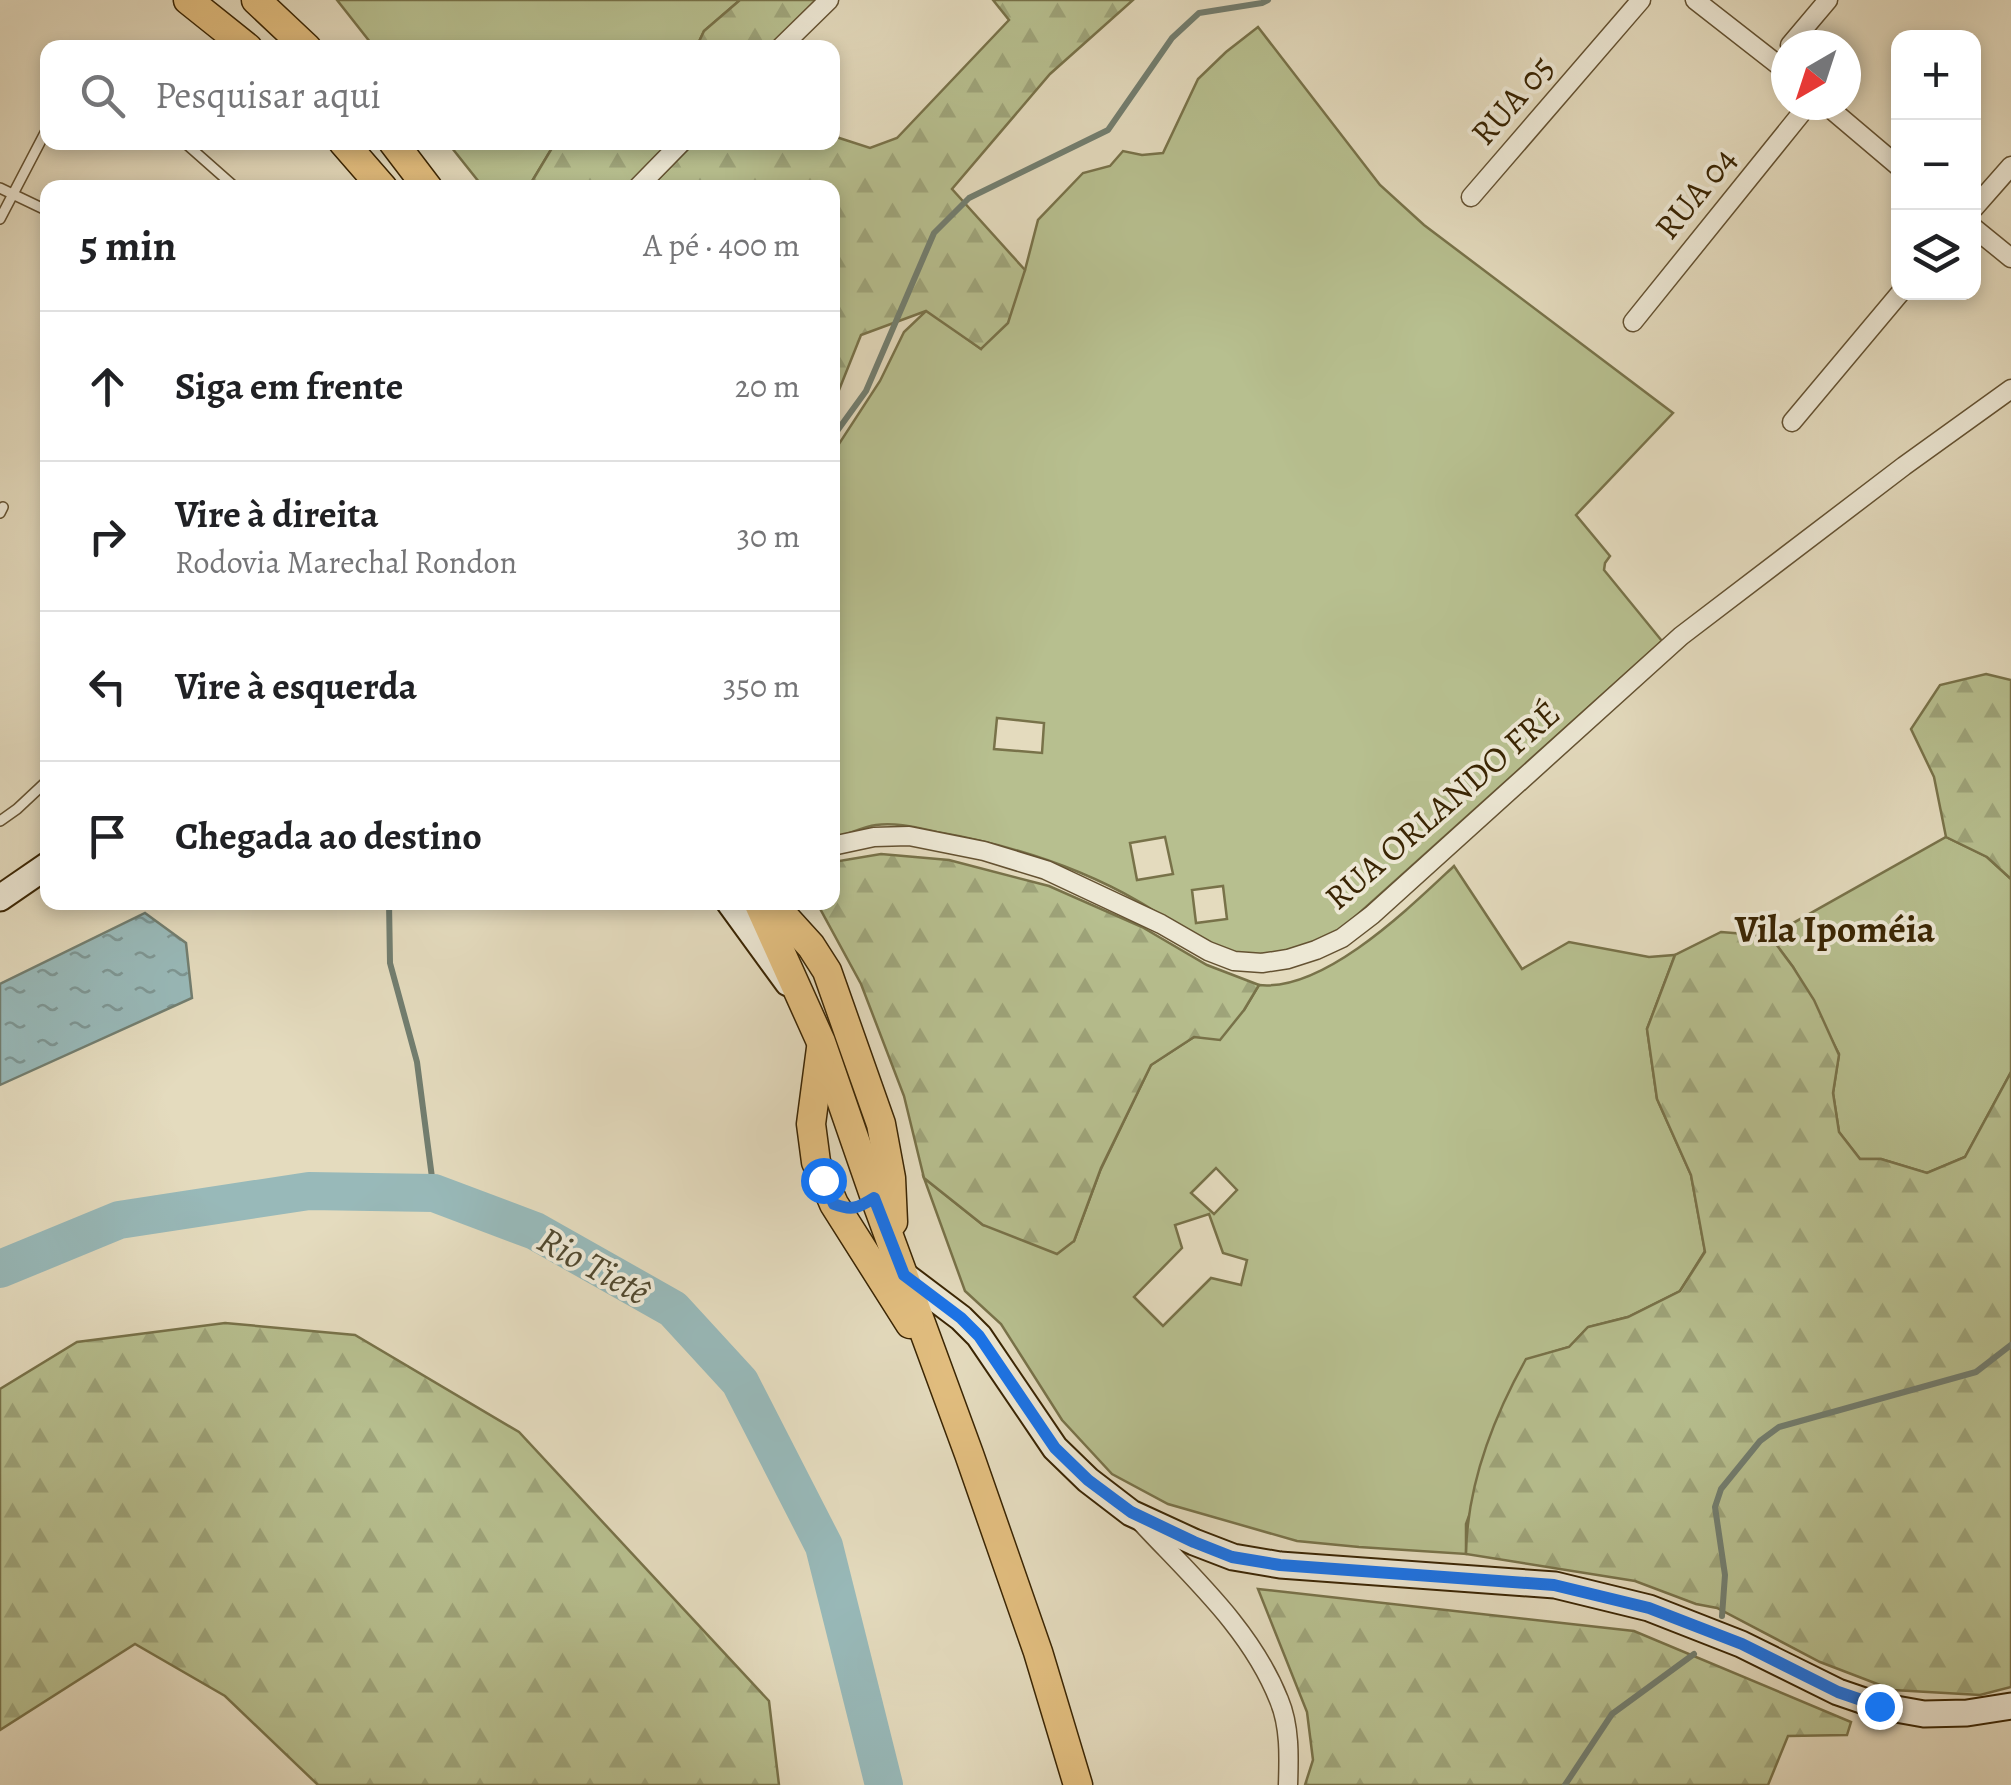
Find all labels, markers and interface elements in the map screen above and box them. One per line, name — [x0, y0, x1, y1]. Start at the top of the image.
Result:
north arrow — [1771, 30, 1861, 120]
map controls — [1891, 30, 1981, 300]
button: + — [1891, 30, 1981, 120]
search box — [40, 40, 840, 150]
street label: RUA 05 — [1459, 45, 1565, 155]
icon: search — [75, 68, 130, 123]
text: Pesquisar aqui — [155, 69, 381, 121]
button: − — [1891, 120, 1981, 210]
street label: RUA 04 — [1643, 137, 1747, 249]
button: layers — [1891, 210, 1981, 300]
text: 5 min — [80, 217, 176, 274]
text: A pé · 400 m — [643, 223, 800, 267]
icon: ahead — [80, 359, 135, 414]
text: Siga em frente — [175, 360, 403, 412]
text: 20 m — [735, 364, 800, 408]
text: Vire à direita — [175, 488, 379, 540]
icon: right — [80, 509, 135, 564]
text: 30 m — [737, 514, 800, 558]
text: Rodovia Marechal Rondon — [175, 540, 517, 584]
icon: left — [80, 659, 135, 714]
text: Vire à esquerda — [175, 660, 417, 712]
text: 350 m — [723, 664, 800, 708]
street label: RUA ORLANDO FRÉ — [1314, 689, 1570, 921]
icon: arrive — [80, 809, 135, 864]
text: Chegada ao destino — [175, 810, 482, 862]
district label: Vila Ipoméia — [1734, 903, 1936, 955]
route start — [801, 1158, 847, 1204]
water label: Rio Tietê — [528, 1213, 661, 1318]
route end — [1857, 1684, 1903, 1730]

